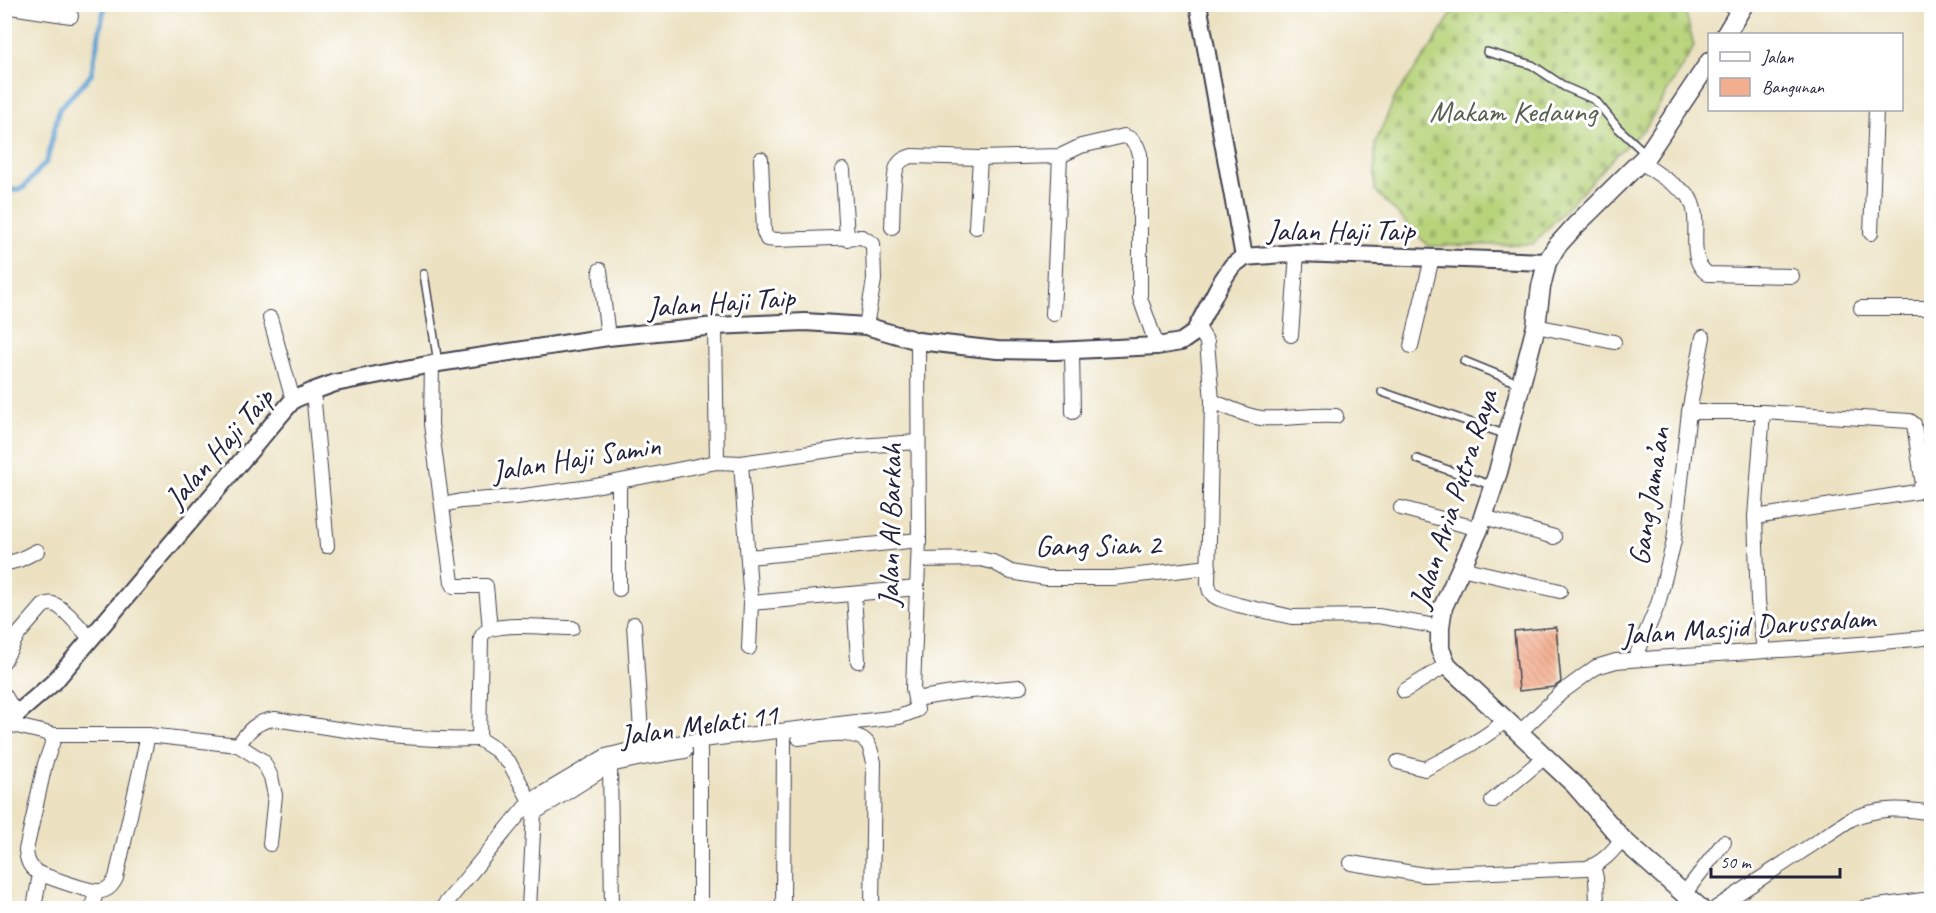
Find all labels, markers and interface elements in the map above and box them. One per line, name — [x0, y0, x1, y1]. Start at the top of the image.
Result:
legend — [1708, 33, 1903, 111]
text: Jalan — [1761, 46, 1794, 68]
text: Bangunan — [1762, 76, 1825, 98]
park label: Makam Kedaung — [1429, 92, 1599, 130]
street label: Jalan Haji Taip — [1265, 211, 1417, 249]
street label: Jalan Haji Taip — [644, 278, 798, 326]
street label: Jalan Haji Taip — [155, 379, 283, 518]
street label: Jalan Aria Putra Raya — [1399, 383, 1507, 615]
street label: Gang Jama’an — [1619, 423, 1679, 568]
street label: Jalan Haji Samin — [487, 426, 663, 490]
street label: Jalan Al Barkah — [870, 443, 910, 609]
street label: Gang Sian 2 — [1035, 525, 1164, 565]
street label: Jalan Masjid Darussalam — [1618, 598, 1878, 654]
street label: Jalan Melati 11 — [616, 695, 782, 755]
scale bar — [1711, 841, 1840, 879]
text: 50 m — [1720, 851, 1753, 873]

